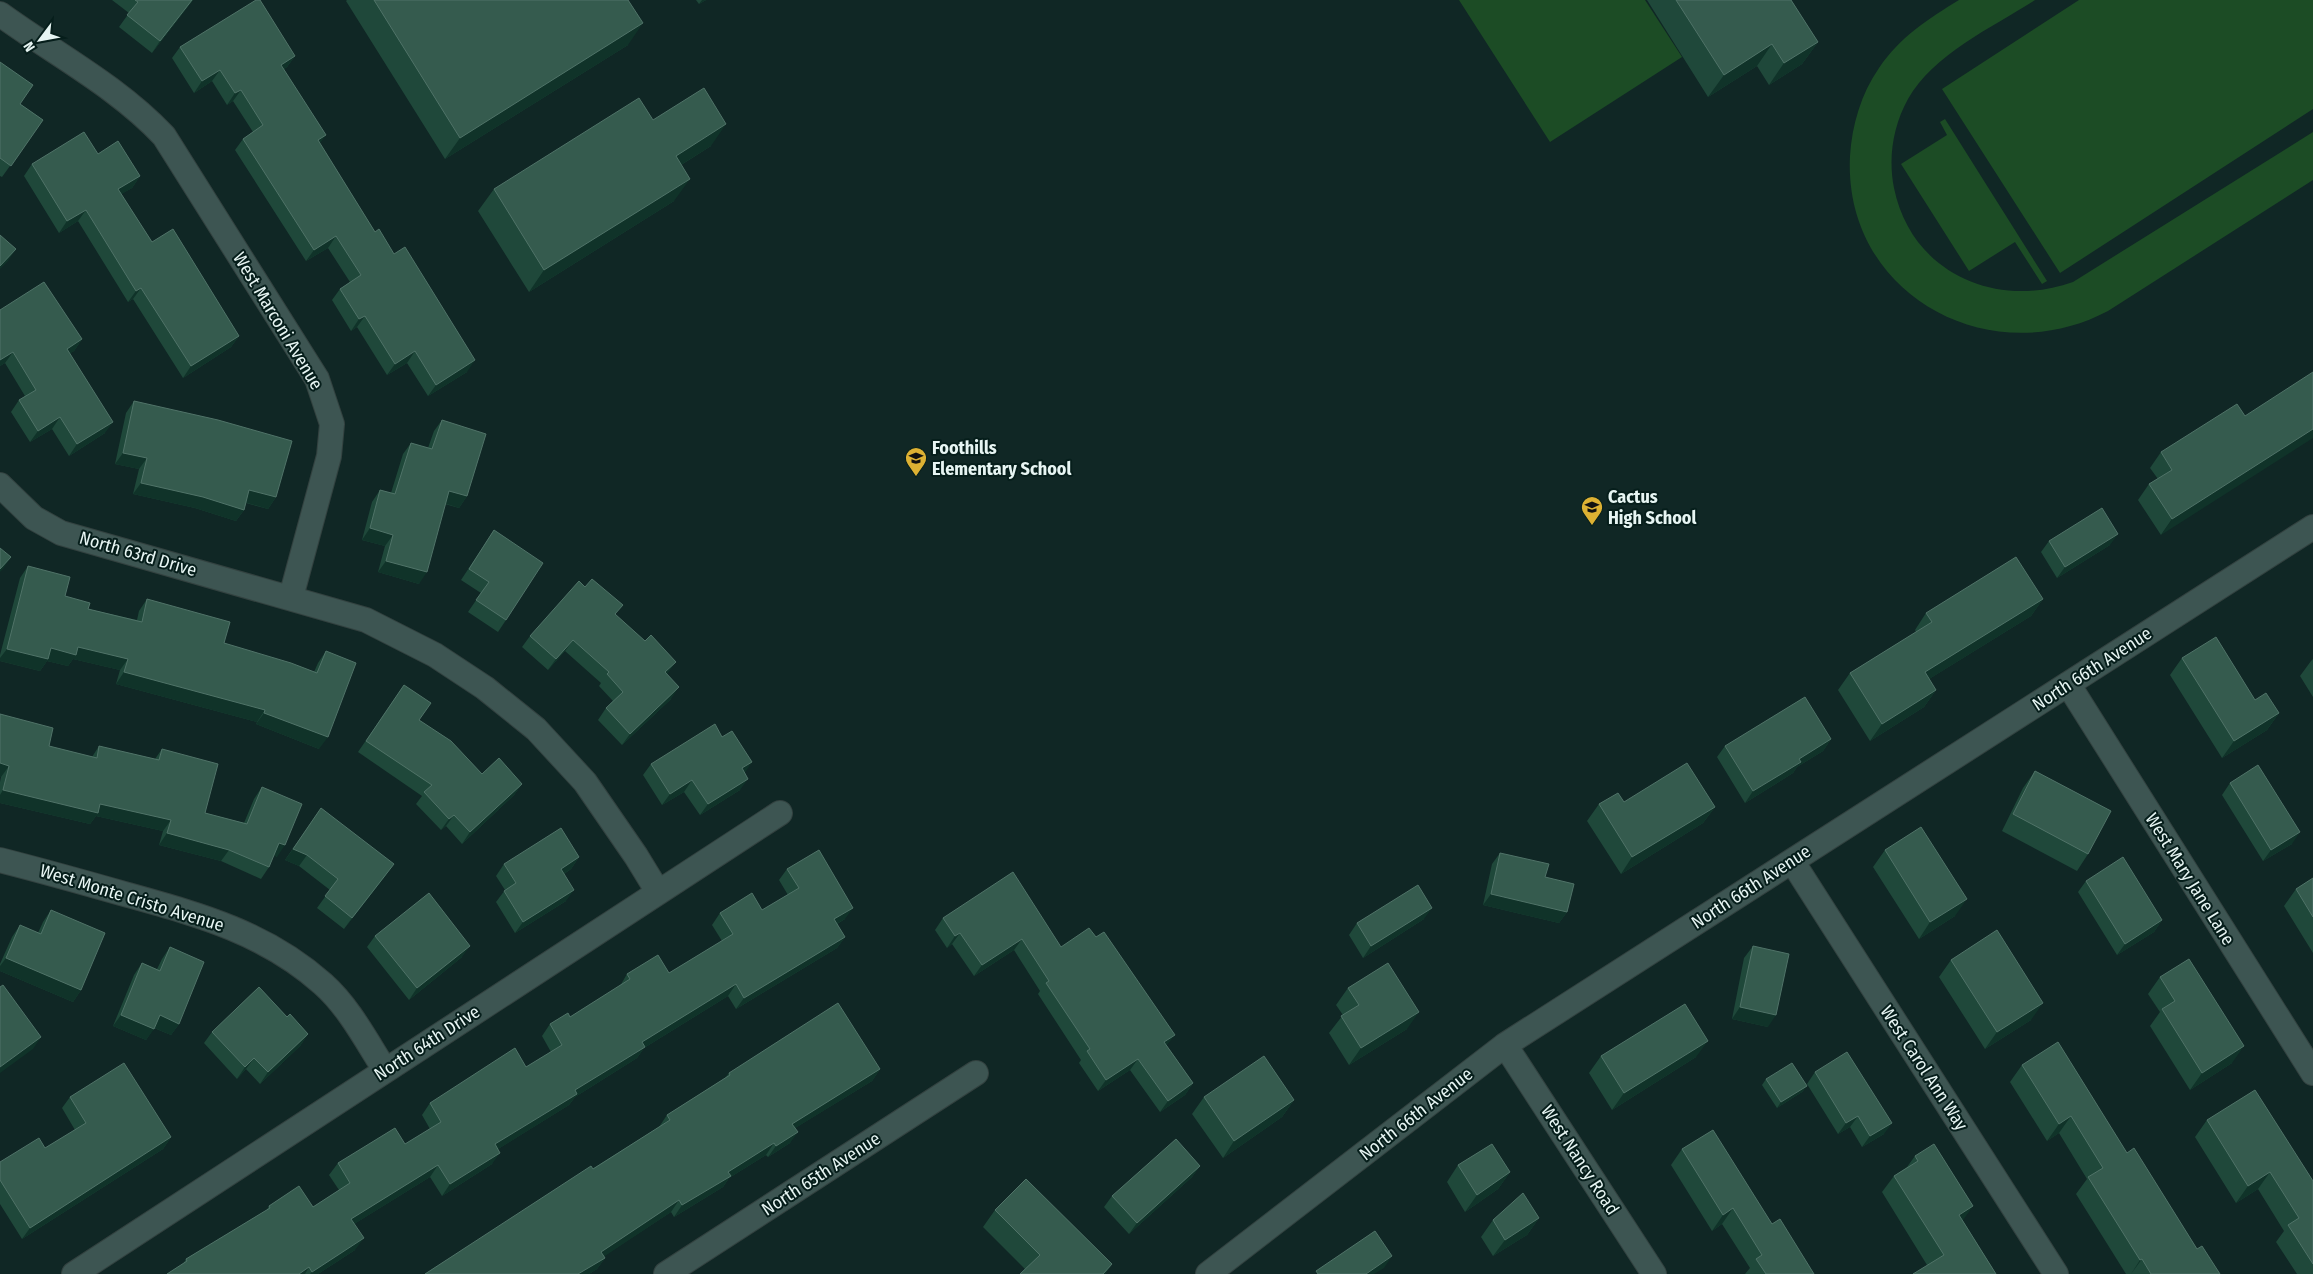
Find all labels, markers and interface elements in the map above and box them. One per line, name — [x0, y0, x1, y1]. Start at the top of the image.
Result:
north arrow — [15, 15, 65, 65]
text: N — [20, 39, 39, 55]
street label: West Marconi Avenue — [228, 248, 328, 394]
place label: Foothills Elementary School — [932, 437, 1071, 480]
school or university icon: Foothills Elementary School — [904, 446, 928, 477]
place label: Cactus High School — [1608, 486, 1696, 529]
school or university icon: Cactus High School — [1580, 495, 1604, 526]
street label: North 63rd Drive — [77, 527, 199, 581]
street label: North 66th Avenue — [2028, 622, 2156, 716]
street label: West Mary Jane Lane — [2141, 809, 2240, 949]
street label: North 66th Avenue — [1687, 840, 1815, 934]
street label: West Monte Cristo Avenue — [37, 860, 227, 937]
street label: North 64th Drive — [370, 1001, 484, 1085]
street label: West Carol Ann Way — [1876, 1002, 1972, 1134]
street label: North 66th Avenue — [1355, 1063, 1477, 1165]
street label: West Nancy Road — [1536, 1101, 1624, 1219]
street label: North 65th Avenue — [758, 1127, 885, 1221]

